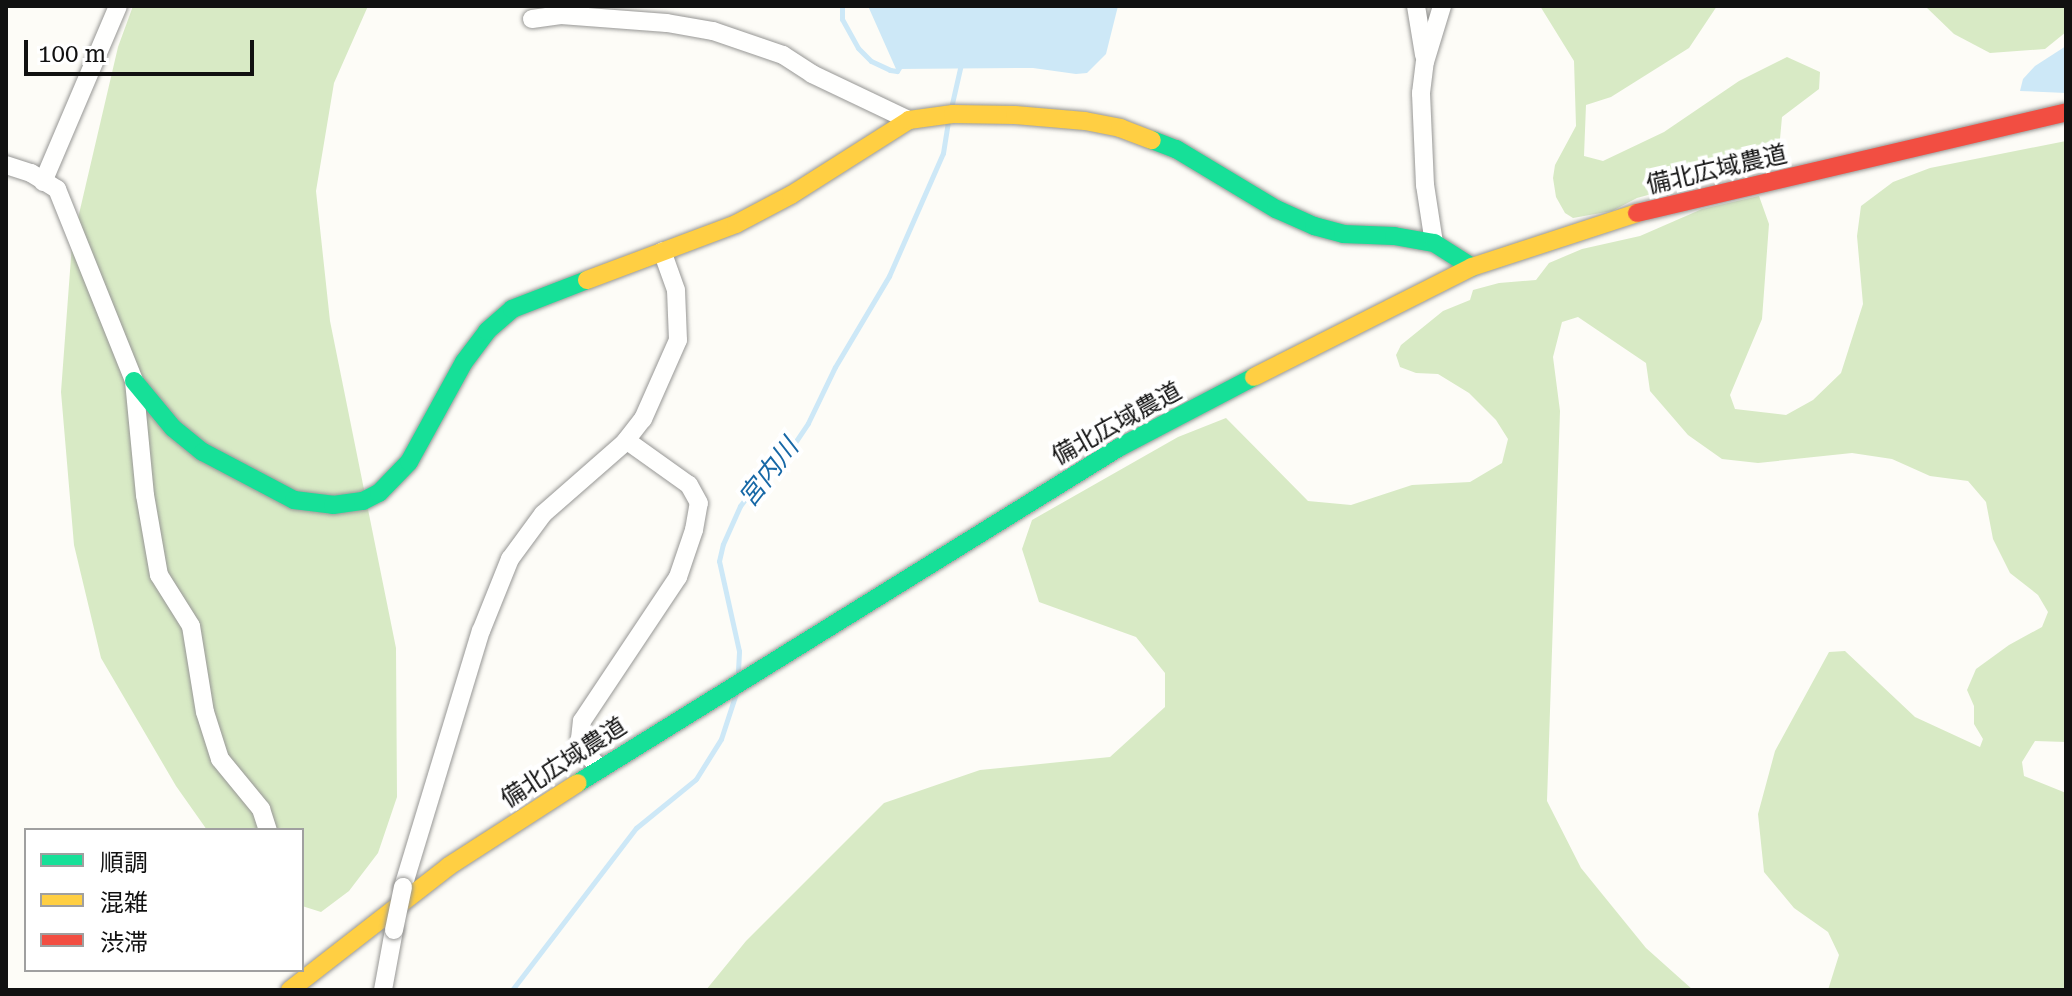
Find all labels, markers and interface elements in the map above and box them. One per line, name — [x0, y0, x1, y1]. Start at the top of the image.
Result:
scale bar — [28, 24, 258, 74]
text: 100 m — [38, 40, 106, 68]
street label: 備北広域農道 — [1644, 140, 1790, 200]
street label: 備北広域農道 — [1047, 376, 1187, 472]
water label: 宮内川 — [733, 433, 805, 513]
street label: 備北広域農道 — [496, 712, 632, 814]
legend — [24, 828, 304, 972]
text: 順調 — [100, 849, 148, 877]
text: 混雑 — [100, 889, 148, 917]
text: 渋滞 — [100, 929, 148, 957]

